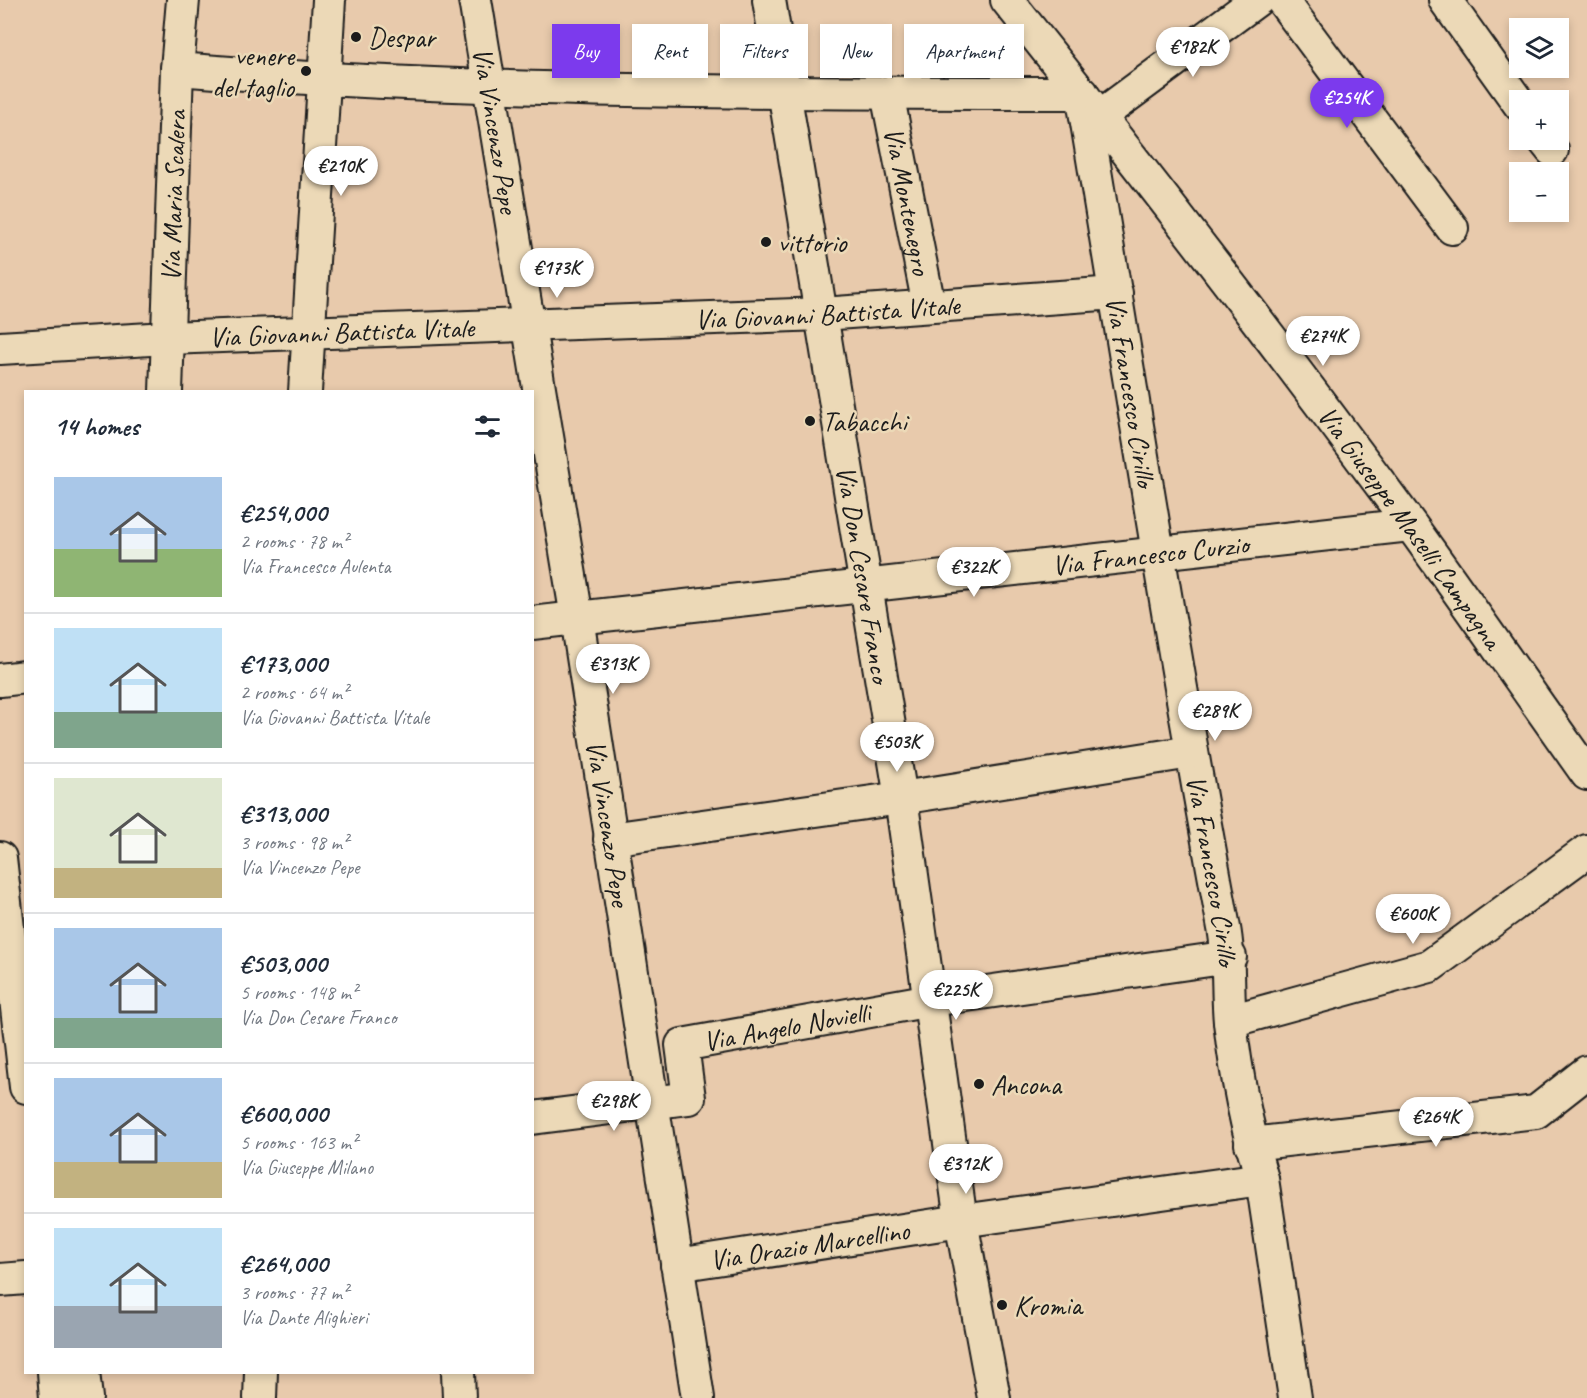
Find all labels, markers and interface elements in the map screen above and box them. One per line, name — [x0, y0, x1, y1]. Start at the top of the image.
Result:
map controls — [1509, 18, 1569, 222]
button: layers — [1509, 18, 1569, 78]
place label: Despar — [368, 20, 437, 55]
chip: Buy — [552, 24, 620, 78]
chip: Rent — [632, 24, 708, 78]
chip: Filters — [720, 24, 808, 78]
chip: New — [820, 24, 892, 78]
chip: Apartment — [904, 24, 1024, 78]
pin: €182K — [1151, 27, 1235, 78]
marker: Despar — [349, 30, 363, 44]
text: €182K — [1170, 34, 1216, 59]
place label: venere del taglio — [212, 38, 296, 105]
street label: Via Vincenzo Pepe — [465, 45, 527, 218]
marker: venere del taglio — [299, 64, 313, 78]
pin: €254K — [1305, 78, 1389, 129]
text: €254K — [1324, 85, 1370, 110]
button: + — [1509, 90, 1569, 150]
street label: Via Maria Scalera — [153, 108, 194, 282]
street label: Via Montenegro — [876, 124, 940, 280]
pin: €210K — [299, 146, 383, 197]
text: €210K — [318, 153, 364, 178]
button: − — [1509, 162, 1569, 222]
place label: vittorio — [778, 225, 849, 260]
marker: vittorio — [759, 235, 773, 249]
pin: €173K — [515, 248, 599, 299]
text: €173K — [534, 255, 580, 280]
street label: Via Giovanni Battista Vitale — [694, 287, 963, 337]
street label: Via Francesco Cirillo — [1098, 294, 1164, 493]
street label: Via Giovanni Battista Vitale — [209, 310, 477, 354]
pin: €274K — [1281, 316, 1365, 367]
text: €274K — [1300, 323, 1346, 348]
street label: Via Giuseppe Maselli Campagna — [1310, 399, 1512, 658]
place label: Tabacchi — [822, 404, 910, 439]
text: 14 homes — [54, 410, 139, 443]
icon: filters — [471, 410, 504, 443]
marker: Tabacchi — [803, 414, 817, 428]
street label: Via Don Cesare Franco — [828, 463, 899, 688]
text: €254,000 — [240, 496, 327, 529]
icon: home — [102, 501, 174, 573]
street label: Via Francesco Curzio — [1050, 526, 1253, 583]
text: 2 rooms · 78 m² — [240, 529, 348, 554]
pin: €322K — [932, 547, 1016, 598]
text: Via Francesco Aulenta — [240, 554, 391, 579]
text: €322K — [951, 554, 997, 579]
pin: €313K — [571, 644, 655, 695]
text: €173,000 — [240, 647, 327, 680]
text: €313K — [590, 651, 636, 676]
icon: home — [102, 652, 174, 724]
text: 2 rooms · 64 m² — [240, 680, 348, 705]
pin: €289K — [1173, 691, 1257, 742]
text: €289K — [1192, 698, 1238, 723]
text: Via Giovanni Battista Vitale — [240, 705, 429, 730]
pin: €503K — [855, 722, 939, 773]
text: €503K — [874, 729, 920, 754]
street label: Via Vincenzo Pepe — [578, 738, 639, 911]
street label: Via Francesco Cirillo — [1179, 773, 1245, 970]
text: €313,000 — [240, 797, 327, 830]
icon: home — [102, 802, 174, 874]
text: 3 rooms · 98 m² — [240, 830, 348, 855]
text: Via Vincenzo Pepe — [240, 855, 360, 880]
pin: €600K — [1371, 894, 1455, 945]
text: €600K — [1390, 901, 1436, 926]
text: €503,000 — [240, 947, 327, 980]
icon: home — [102, 952, 174, 1024]
pin: €225K — [914, 970, 998, 1021]
text: €225K — [933, 977, 979, 1002]
text: 5 rooms · 148 m² — [240, 980, 357, 1005]
street label: Via Angelo Novielli — [700, 994, 877, 1059]
text: Via Don Cesare Franco — [240, 1005, 397, 1030]
place label: Ancona — [991, 1067, 1063, 1102]
marker: Ancona — [972, 1077, 986, 1091]
pin: €298K — [572, 1081, 656, 1132]
text: €298K — [591, 1088, 637, 1113]
text: €600,000 — [240, 1097, 328, 1130]
pin: €264K — [1394, 1097, 1478, 1148]
icon: home — [102, 1102, 174, 1174]
text: €264K — [1413, 1104, 1459, 1129]
text: 5 rooms · 163 m² — [240, 1130, 357, 1155]
pin: €312K — [924, 1144, 1008, 1195]
text: €312K — [943, 1151, 989, 1176]
text: Via Giuseppe Milano — [240, 1155, 373, 1180]
street label: Via Orazio Marcellino — [707, 1212, 914, 1278]
text: €264,000 — [240, 1247, 328, 1280]
icon: home — [102, 1252, 174, 1324]
text: 3 rooms · 77 m² — [240, 1280, 348, 1305]
place label: Kromia — [1014, 1288, 1084, 1323]
marker: Kromia — [995, 1298, 1009, 1312]
text: Via Dante Alighieri — [240, 1305, 368, 1330]

